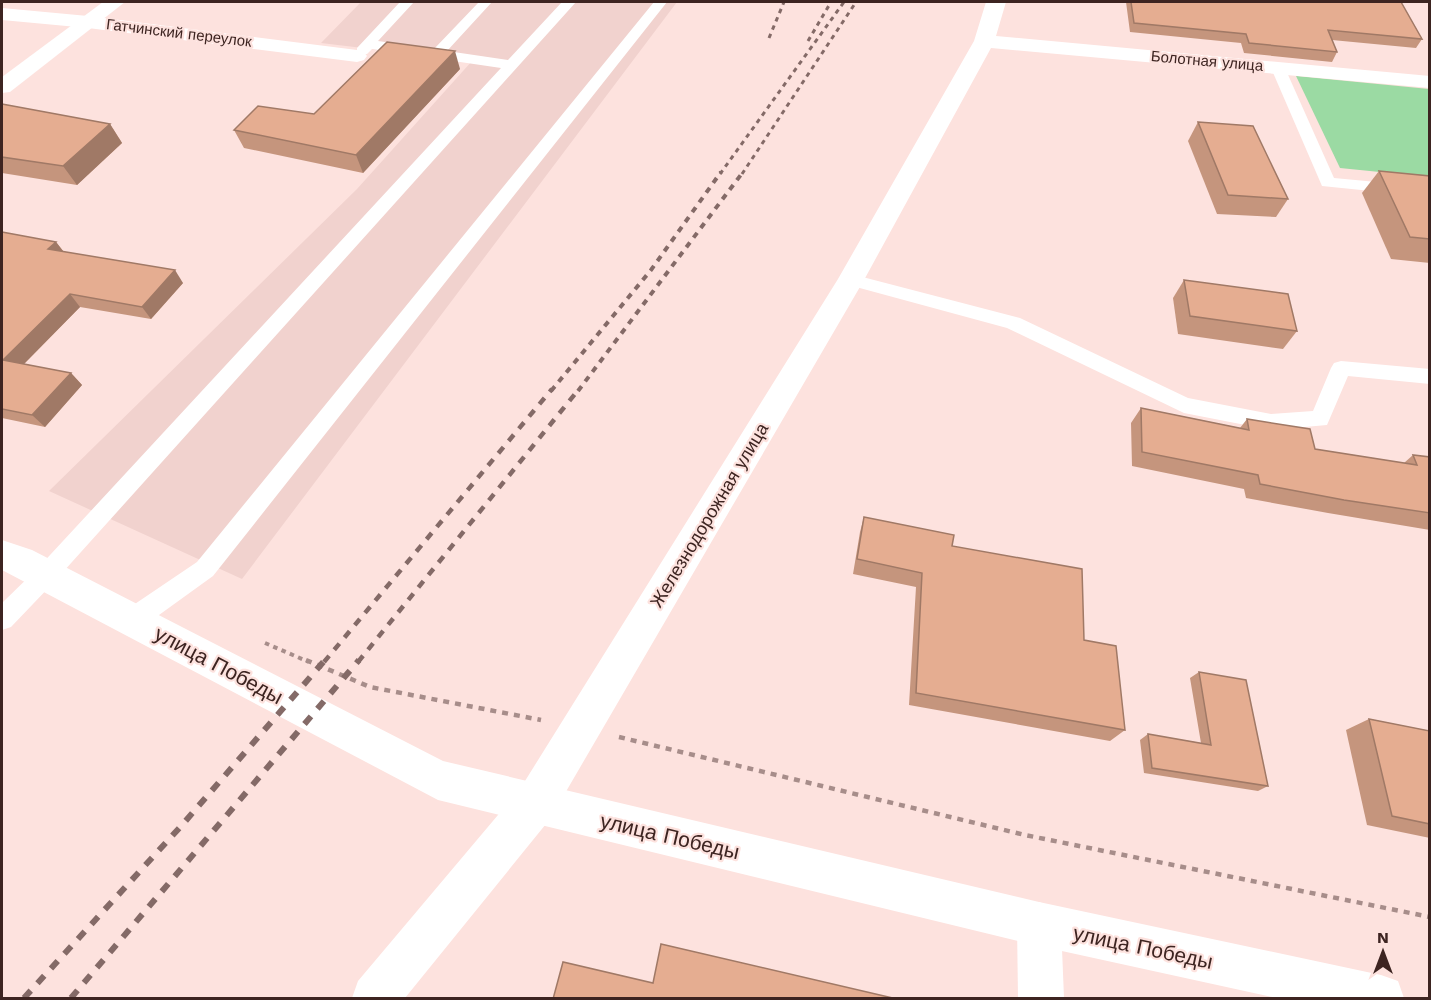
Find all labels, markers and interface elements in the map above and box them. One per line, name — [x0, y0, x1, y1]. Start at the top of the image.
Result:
street label: Гатчинский переулок — [105, 15, 253, 51]
street label: Болотная улица — [1150, 47, 1265, 75]
street label: Железнодорожная улица — [646, 418, 773, 611]
street label: улица Победы — [150, 621, 288, 709]
street label: улица Победы — [598, 808, 742, 864]
street label: улица Победы — [1071, 920, 1215, 974]
north arrow — [1353, 922, 1413, 982]
text: N — [1377, 928, 1389, 947]

